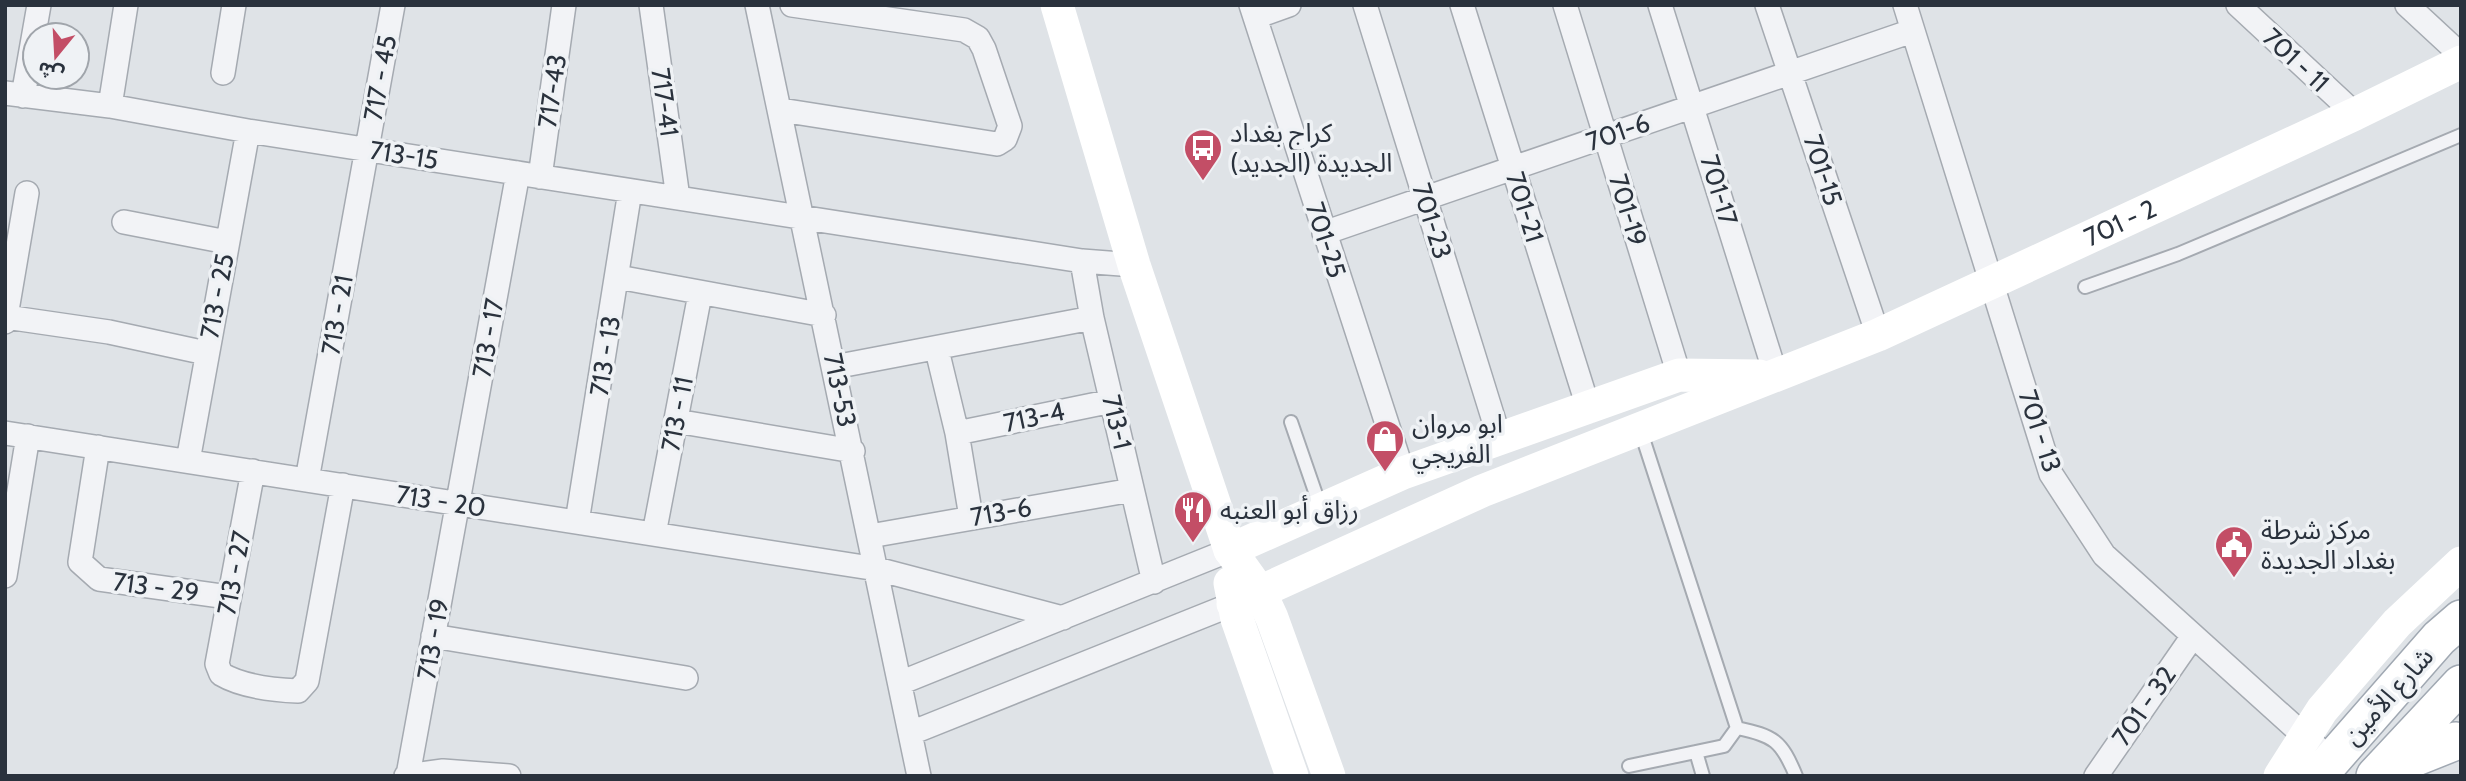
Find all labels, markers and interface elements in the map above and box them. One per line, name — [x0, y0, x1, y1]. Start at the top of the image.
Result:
north arrow — [21, 21, 91, 91]
street label: 701 - 11 — [2256, 21, 2336, 99]
street label: 717 - 45 — [357, 33, 403, 123]
street label: 717-43 — [531, 52, 573, 130]
text: ش — [35, 57, 67, 87]
street label: 717-41 — [644, 66, 686, 138]
street label: 701-6 — [1582, 106, 1654, 158]
place label: كراج بغداد الجديدة (الجديد) — [1230, 117, 1393, 179]
bus stop icon: كراج بغداد الجديدة (الجديد) — [1182, 127, 1224, 182]
street label: 701-15 — [1797, 131, 1849, 209]
street label: 713-15 — [368, 134, 440, 176]
street label: 701-17 — [1693, 151, 1745, 229]
street label: 701-21 — [1499, 168, 1551, 246]
street label: 701-19 — [1602, 170, 1654, 250]
street label: 701-23 — [1405, 179, 1459, 263]
street label: 701 - 2 — [2079, 192, 2161, 253]
street label: 701-25 — [1299, 198, 1353, 282]
street label: 713 - 25 — [193, 251, 241, 341]
street label: 713 - 21 — [314, 273, 360, 357]
street label: 713 - 17 — [465, 296, 511, 380]
street label: 713 - 13 — [583, 314, 627, 398]
street label: 713-53 — [817, 350, 863, 430]
street label: 713 - 11 — [654, 374, 700, 454]
street label: 701 - 13 — [2012, 386, 2068, 476]
street label: 713-1 — [1095, 392, 1139, 452]
street label: 713-4 — [1001, 395, 1067, 439]
place label: ابو مروان الفريجي — [1412, 408, 1503, 474]
shop icon: ابو مروان الفريجي — [1364, 418, 1406, 473]
street label: 713 - 20 — [394, 478, 488, 524]
restaurant icon: رزاق أبو العنبه — [1172, 489, 1214, 544]
street label: 713-6 — [968, 491, 1034, 533]
place label: رزاق أبو العنبه — [1220, 494, 1359, 526]
place label: مركز شرطة بغداد الجديدة — [2261, 514, 2395, 576]
public building icon: مركز شرطة بغداد الجديدة — [2213, 524, 2255, 579]
street label: 713 - 27 — [210, 528, 258, 618]
street label: 713 - 29 — [111, 565, 201, 609]
street label: 713 - 19 — [410, 596, 456, 682]
street label: شارع الأمين — [2336, 641, 2442, 753]
street label: 701 - 32 — [2105, 660, 2183, 752]

